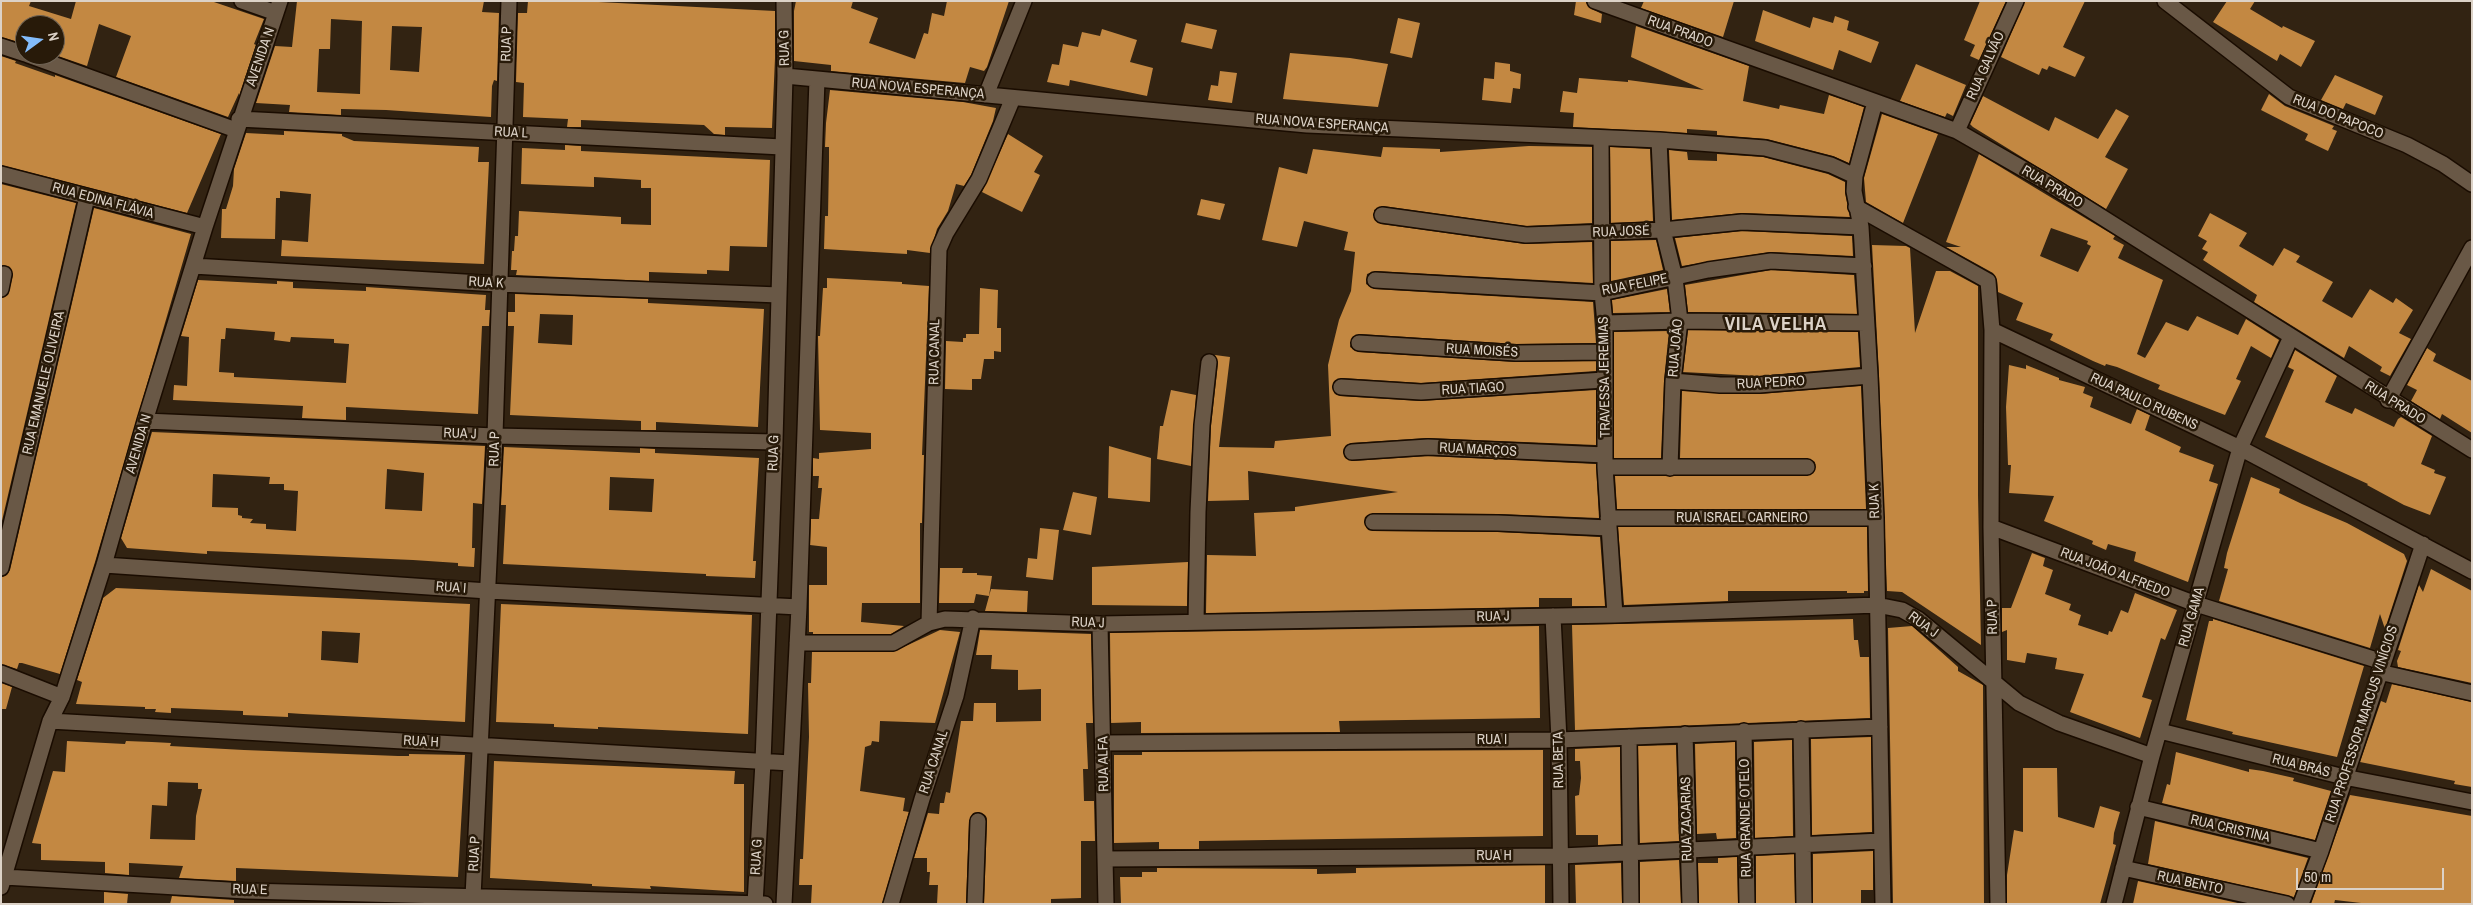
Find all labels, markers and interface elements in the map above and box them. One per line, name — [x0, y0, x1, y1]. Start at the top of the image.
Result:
street label: RUA PRADO — [1645, 12, 1715, 52]
north arrow — [15, 15, 65, 65]
street label: AVENIDA N — [243, 25, 279, 89]
street label: RUA P — [498, 26, 516, 62]
street label: RUA GALVÃO — [1963, 29, 2009, 103]
text: N — [44, 30, 63, 43]
street label: RUA G — [776, 30, 794, 66]
street label: RUA NOVA ESPERANÇA — [851, 75, 985, 103]
street label: RUA DO PAPOCO — [2290, 91, 2386, 143]
street label: RUA NOVA ESPERANÇA — [1255, 111, 1389, 137]
street label: RUA L — [494, 124, 528, 142]
street label: RUA PRADO — [2018, 162, 2086, 212]
street label: RUA EDINA FLÁVIA — [50, 179, 156, 223]
street label: RUA JOSÉ — [1592, 223, 1650, 241]
street label: RUA FELIPE — [1601, 270, 1669, 300]
street label: RUA K — [468, 274, 504, 292]
street label: RUA EMANUELE OLIVEIRA — [19, 310, 69, 456]
district label: VILA VELHA — [1723, 314, 1829, 336]
street label: TRAVESSA JEREMIAS — [1596, 316, 1614, 438]
street label: RUA JOÃO — [1665, 318, 1687, 378]
street label: RUA CANAL — [926, 319, 944, 385]
street label: RUA MOISÉS — [1446, 341, 1518, 361]
street label: RUA PAULO RUBENS — [2088, 370, 2200, 434]
street label: RUA PEDRO — [1736, 373, 1806, 393]
street label: RUA PRADO — [2362, 378, 2428, 428]
street label: RUA TIAGO — [1441, 379, 1505, 399]
street label: AVENIDA N — [123, 412, 155, 476]
street label: RUA J — [443, 425, 477, 443]
street label: RUA P — [486, 431, 504, 467]
street label: RUA G — [765, 435, 783, 471]
street label: RUA MARÇOS — [1439, 440, 1517, 460]
street label: RUA K — [1866, 483, 1884, 519]
street label: RUA ISRAEL CARNEIRO — [1676, 510, 1808, 526]
street label: RUA JOÃO ALFREDO — [2058, 544, 2172, 602]
street label: RUA I — [435, 579, 467, 597]
street label: RUA GAMA — [2175, 585, 2209, 649]
street label: RUA P — [1984, 599, 2002, 635]
street label: RUA J — [1476, 608, 1510, 626]
street label: RUA J — [1905, 608, 1941, 642]
street label: RUA J — [1071, 614, 1105, 632]
street label: RUA PROFESSOR MARCUS VINÍCIOS — [2322, 623, 2402, 825]
street label: RUA CANAL — [916, 728, 952, 796]
street label: RUA I — [1477, 732, 1507, 748]
street label: RUA BETA — [1550, 732, 1568, 788]
street label: RUA H — [403, 733, 439, 751]
street label: RUA ALFA — [1095, 736, 1113, 792]
street label: RUA BRÁS — [2270, 751, 2332, 781]
street label: RUA GRANDE OTELO — [1737, 759, 1755, 877]
street label: RUA ZACARIAS — [1678, 776, 1696, 862]
street label: RUA CRISTINA — [2189, 812, 2271, 846]
street label: RUA P — [466, 836, 484, 872]
street label: RUA G — [748, 838, 766, 876]
street label: RUA H — [1476, 848, 1512, 864]
scale bar — [2298, 858, 2446, 890]
text: 50 m — [2304, 866, 2331, 887]
street label: RUA BENTO — [2156, 868, 2224, 898]
street label: RUA E — [232, 881, 268, 899]

